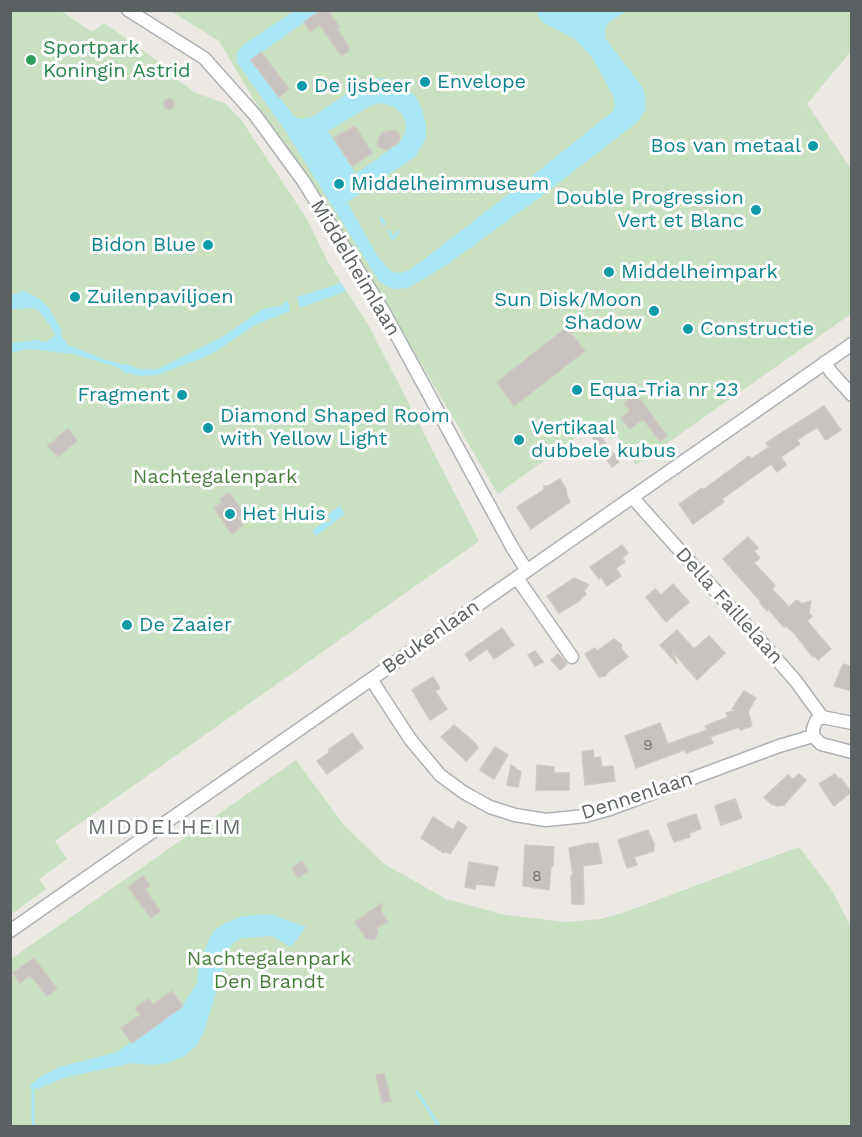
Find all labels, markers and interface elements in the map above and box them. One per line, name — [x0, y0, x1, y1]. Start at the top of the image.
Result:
place label: Sportpark Koningin Astrid — [43, 36, 191, 83]
marker: Sportpark Koningin Astrid — [24, 53, 38, 67]
place label: Envelope — [437, 70, 526, 94]
place label: De ijsbeer — [314, 74, 412, 98]
marker: Envelope — [418, 75, 432, 89]
marker: De ijsbeer — [295, 79, 309, 93]
place label: Bos van metaal — [650, 134, 801, 158]
marker: Bos van metaal — [806, 139, 820, 153]
place label: Middelheimmuseum — [351, 172, 549, 196]
marker: Middelheimmuseum — [332, 177, 346, 191]
place label: Double Progression Vert et Blanc — [555, 186, 744, 233]
street label: Middelheimlaan — [305, 196, 405, 340]
marker: Double Progression Vert et Blanc — [749, 203, 763, 217]
place label: Bidon Blue — [91, 233, 196, 257]
marker: Bidon Blue — [201, 238, 215, 252]
place label: Middelheimpark — [621, 260, 778, 284]
marker: Middelheimpark — [602, 265, 616, 279]
place label: Zuilenpaviljoen — [87, 285, 234, 309]
place label: Sun Disk/Moon Shadow — [494, 288, 642, 335]
marker: Zuilenpaviljoen — [68, 290, 82, 304]
marker: Sun Disk/Moon Shadow — [647, 304, 661, 318]
place label: Constructie — [700, 317, 814, 341]
marker: Constructie — [681, 322, 695, 336]
place label: Equa-Tria nr 23 — [589, 378, 739, 402]
place label: Fragment — [78, 383, 170, 407]
marker: Equa-Tria nr 23 — [570, 383, 584, 397]
marker: Fragment — [175, 388, 189, 402]
place label: Diamond Shaped Room with Yellow Light — [220, 404, 450, 451]
place label: Vertikaal dubbele kubus — [531, 416, 676, 463]
marker: Diamond Shaped Room with Yellow Light — [201, 421, 215, 435]
marker: Vertikaal dubbele kubus — [512, 433, 526, 447]
park label: Nachtegalenpark — [133, 465, 297, 489]
place label: Het Huis — [242, 502, 326, 526]
marker: Het Huis — [223, 507, 237, 521]
street label: Della Faillelaan — [670, 543, 788, 669]
street label: Beukenlaan — [378, 595, 484, 679]
place label: De Zaaier — [139, 613, 232, 637]
marker: De Zaaier — [120, 618, 134, 632]
house number: 9 — [643, 735, 653, 755]
street label: Dennenlaan — [578, 767, 696, 825]
district label: MIDDELHEIM — [88, 815, 242, 841]
house number: 8 — [532, 866, 542, 886]
park label: Nachtegalenpark Den Brandt — [187, 947, 351, 994]

